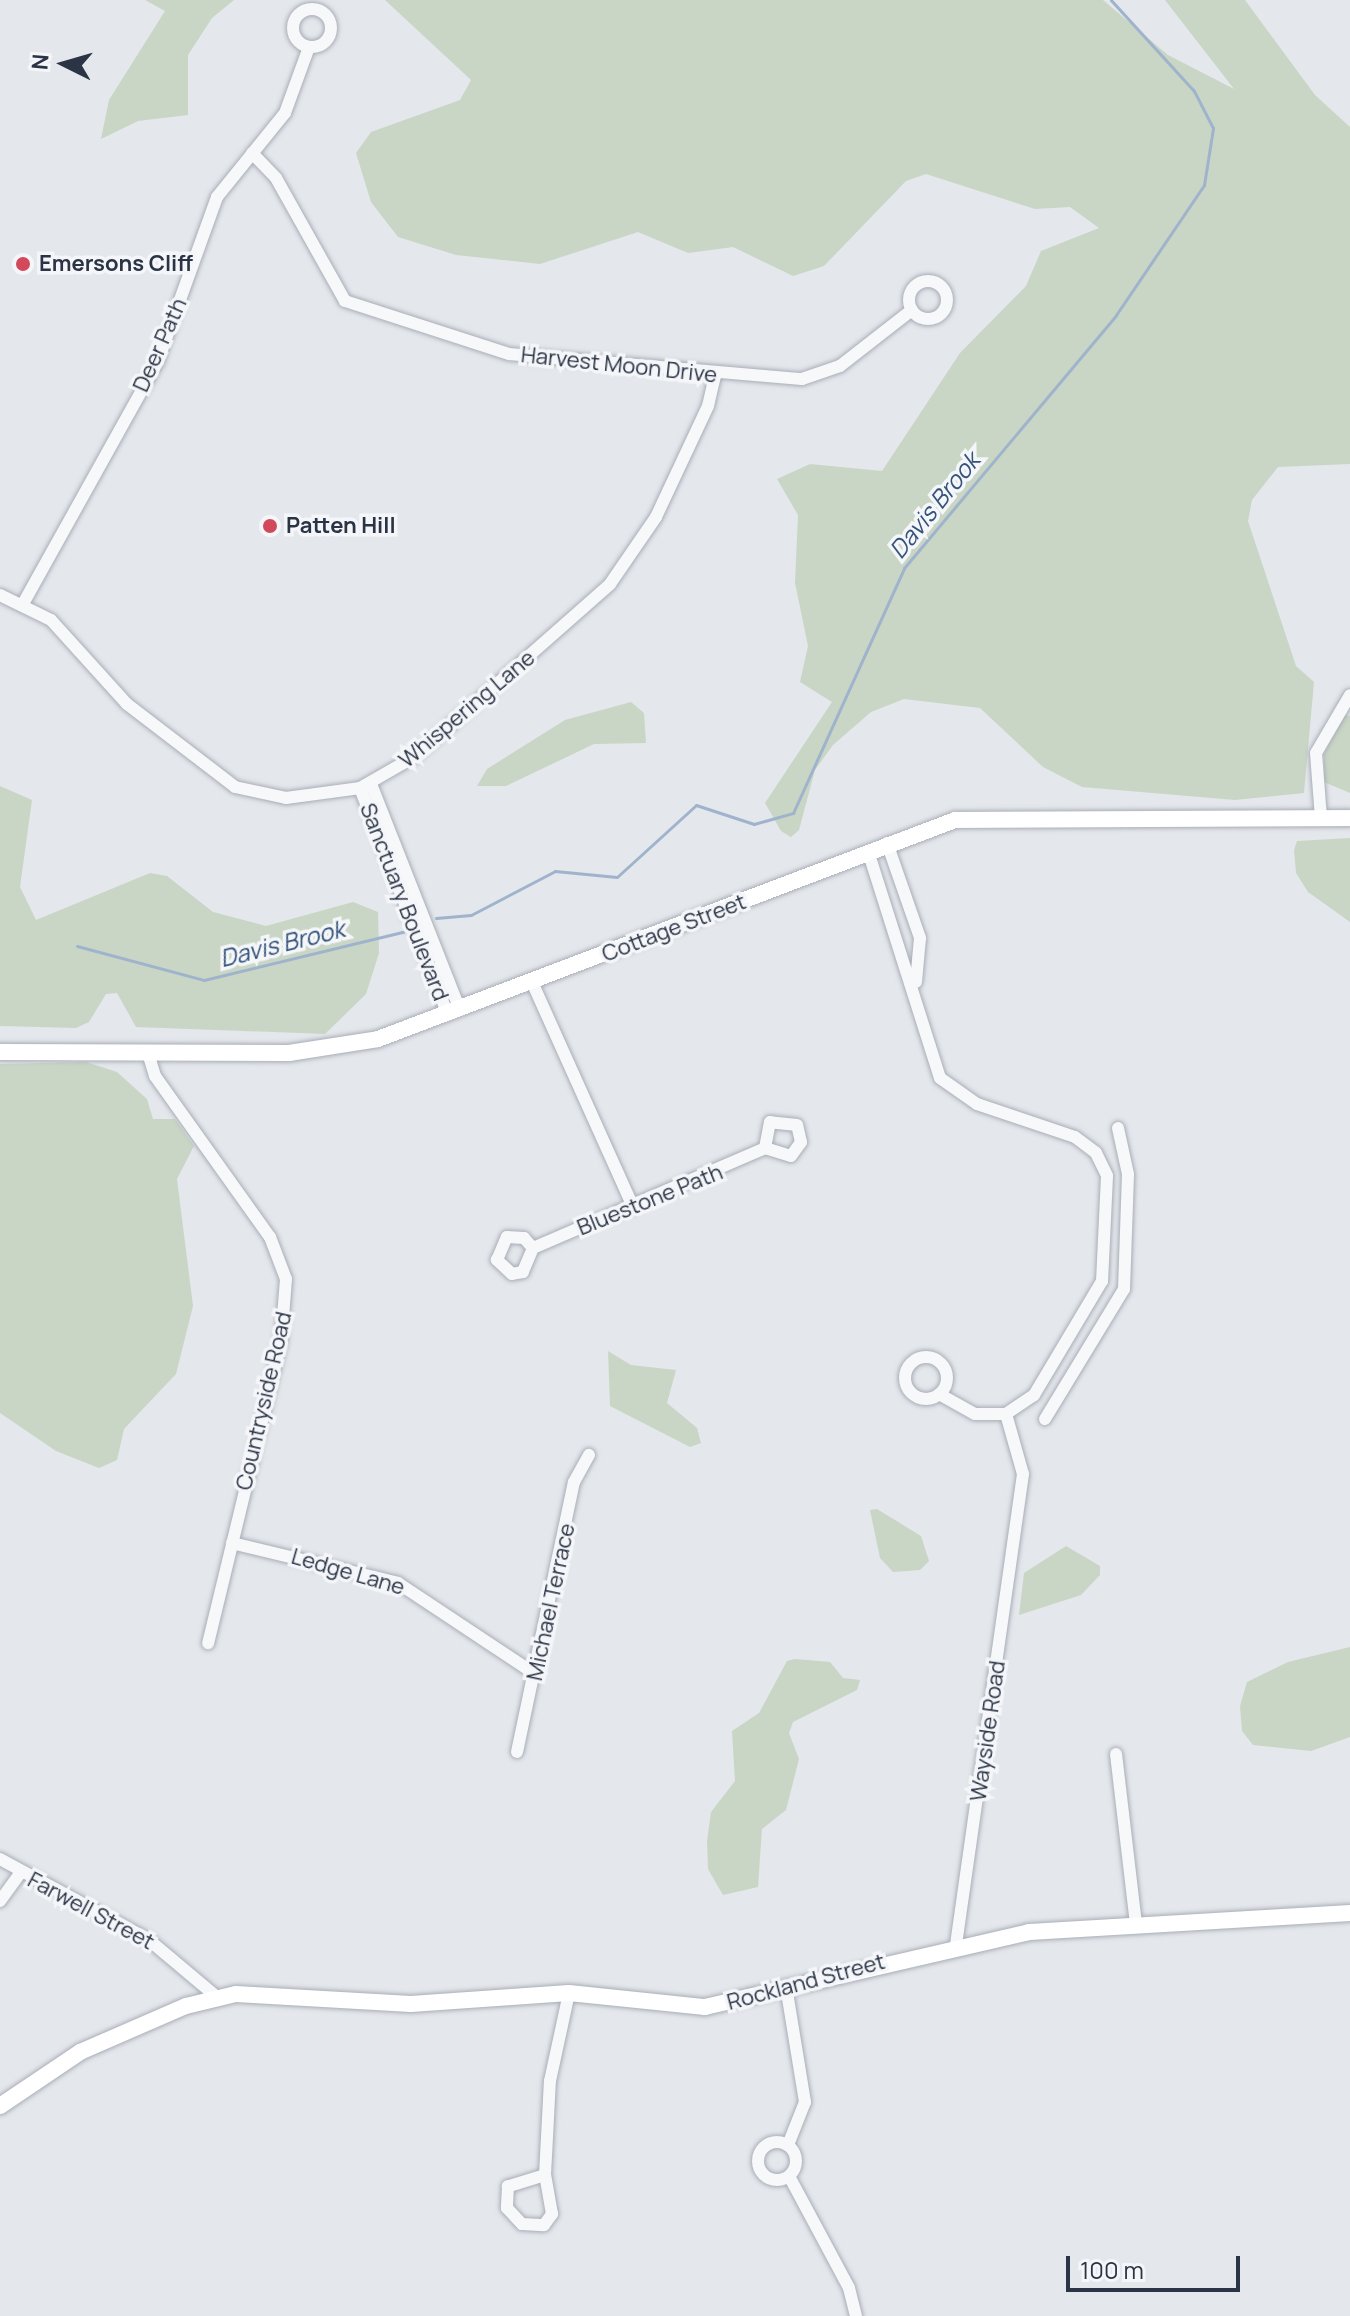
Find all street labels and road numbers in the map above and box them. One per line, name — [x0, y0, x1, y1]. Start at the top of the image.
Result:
street label: Deer Path — [128, 294, 192, 396]
street label: Harvest Moon Drive — [520, 342, 718, 388]
street label: Whispering Lane — [394, 645, 540, 773]
street label: Sanctuary Boulevard — [354, 799, 454, 1005]
street label: Cottage Street — [598, 888, 750, 968]
street label: Bluestone Path — [573, 1159, 727, 1241]
street label: Countryside Road — [231, 1309, 297, 1493]
street label: Michael Terrace — [521, 1521, 581, 1683]
street label: Ledge Lane — [288, 1543, 408, 1601]
street label: Wayside Road — [965, 1659, 1011, 1803]
street label: Farwell Street — [23, 1867, 159, 1955]
street label: Rockland Street — [724, 1948, 888, 2016]

